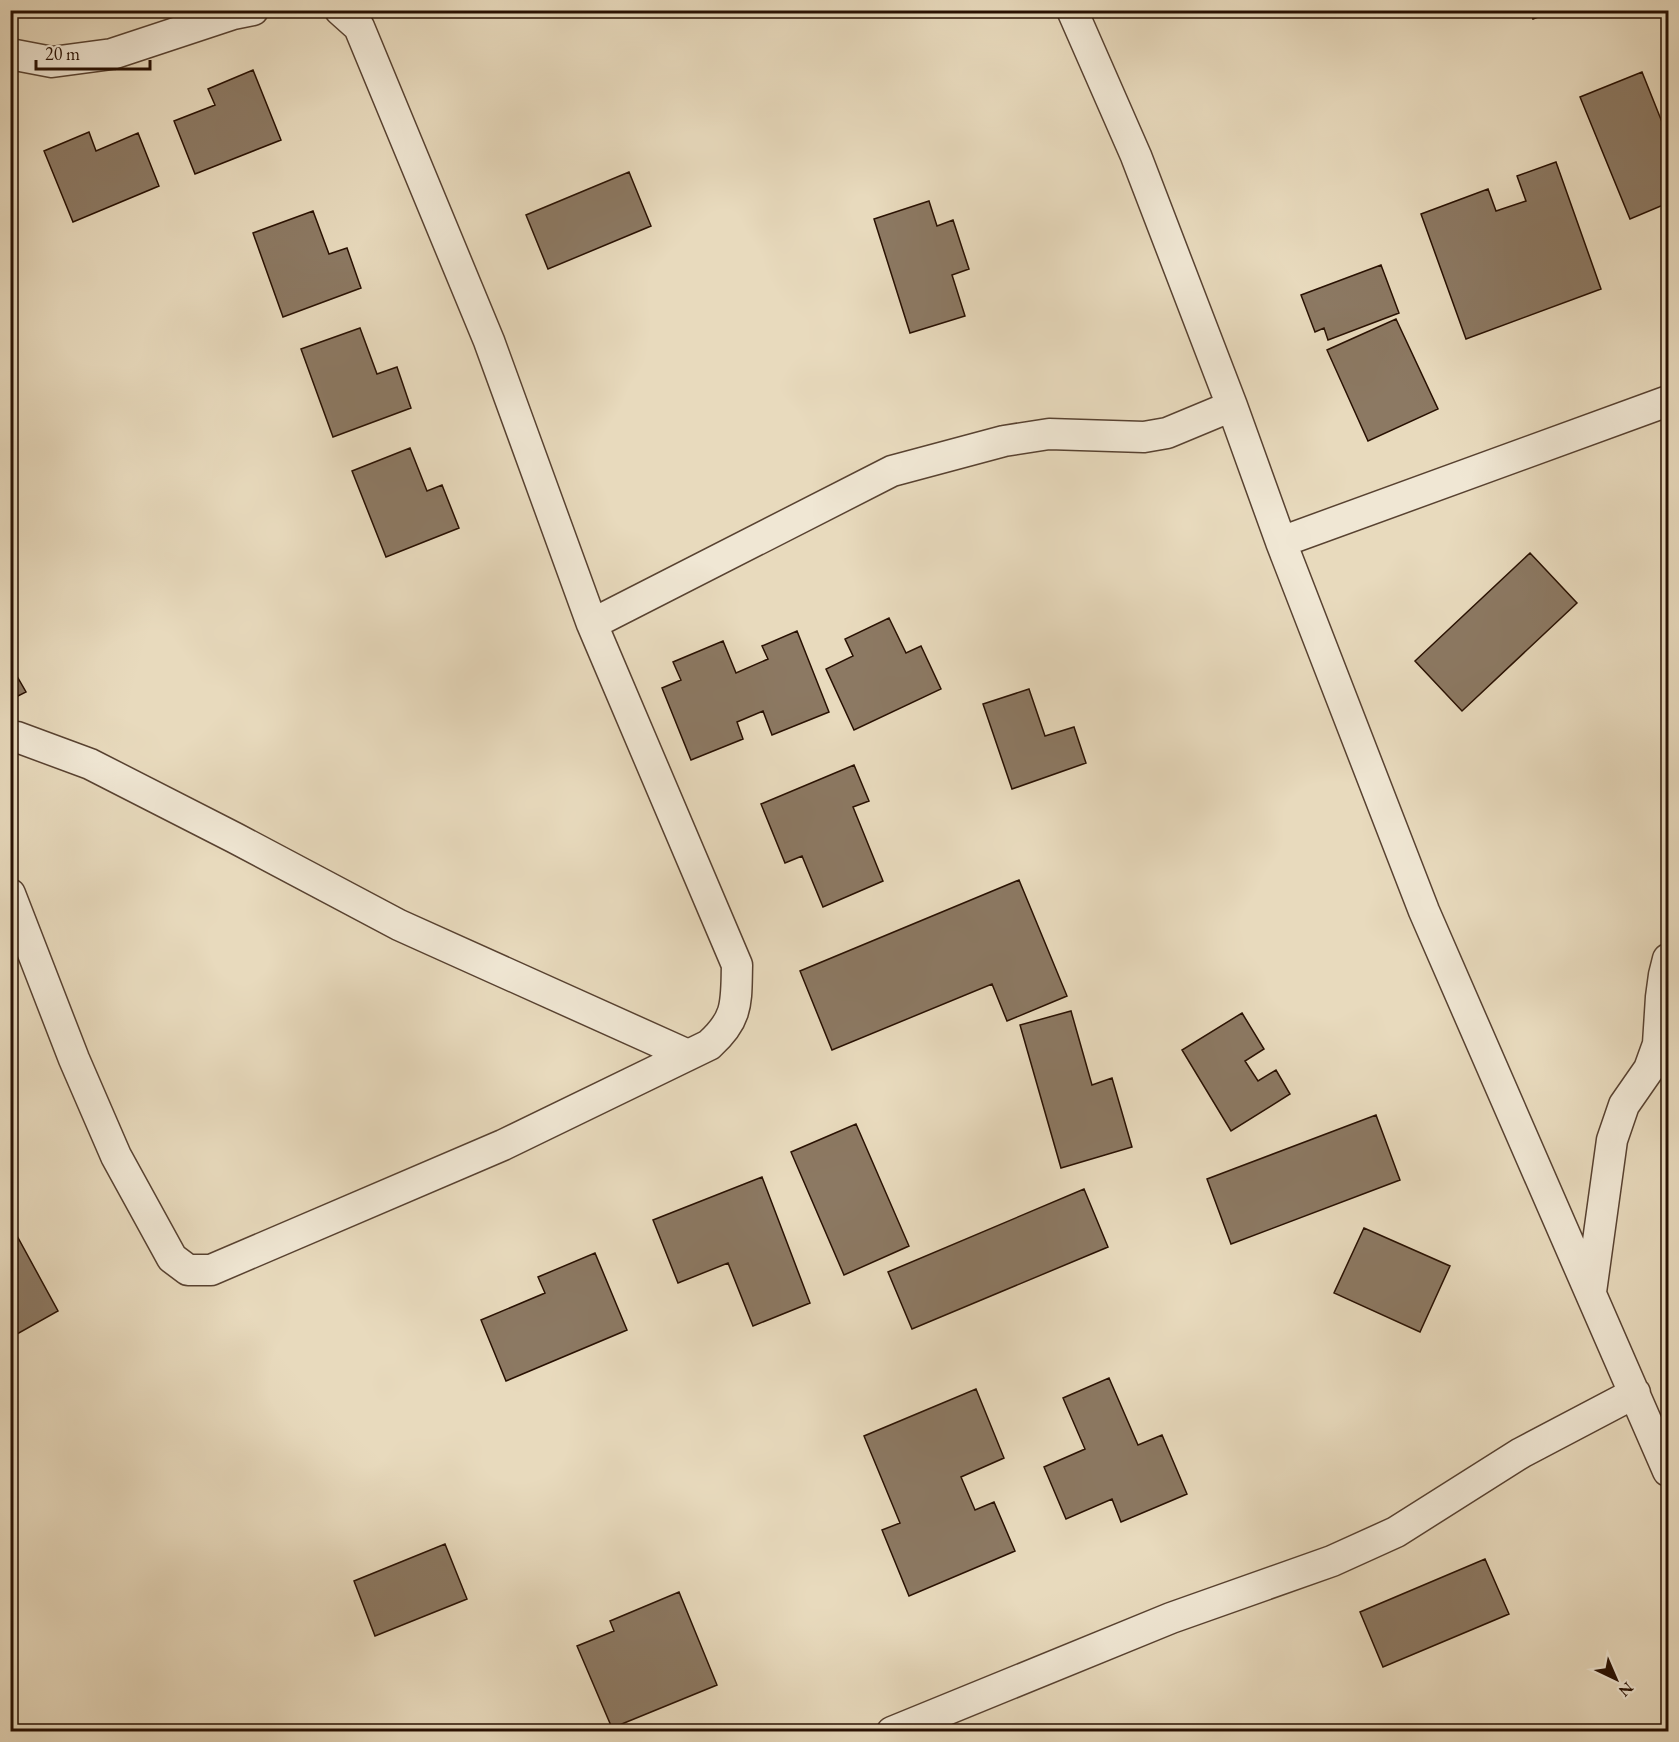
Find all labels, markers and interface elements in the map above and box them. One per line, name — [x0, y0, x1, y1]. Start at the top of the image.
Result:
scale bar — [36, 33, 150, 71]
text: 20 m — [45, 42, 80, 65]
north arrow — [1586, 1649, 1646, 1709]
text: N — [1614, 1677, 1638, 1702]

